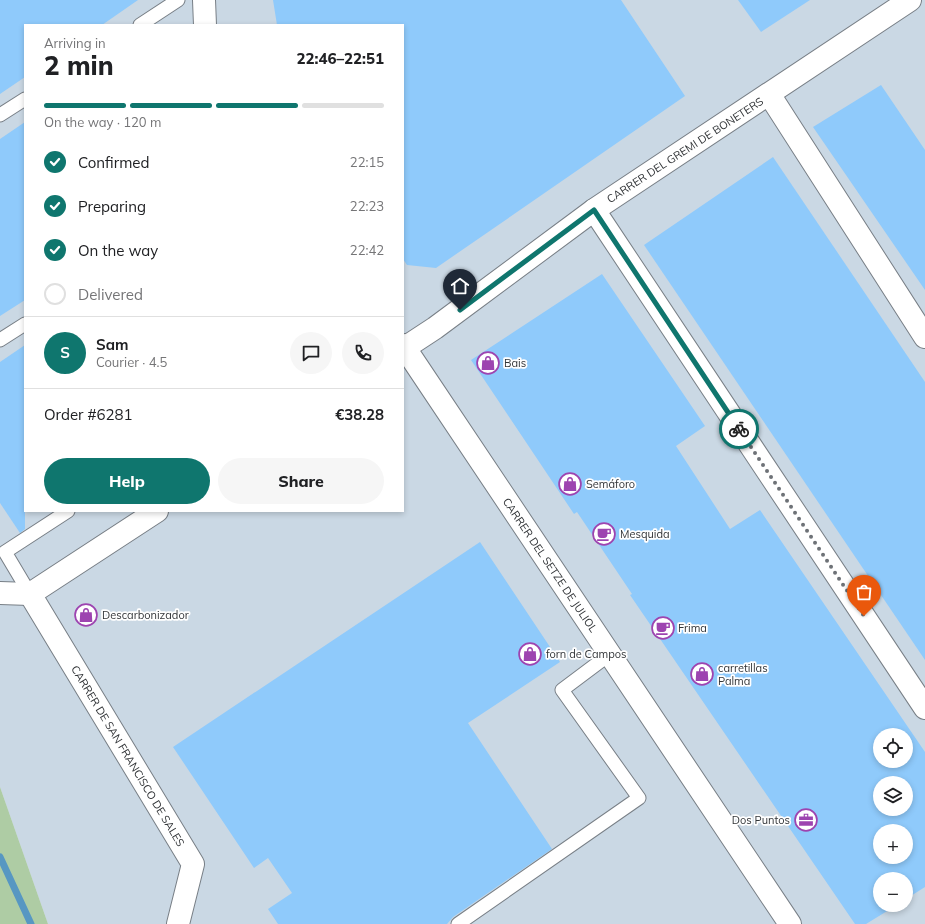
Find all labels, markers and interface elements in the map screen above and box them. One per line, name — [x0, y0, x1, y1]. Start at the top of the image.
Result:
text: Arriving in — [44, 35, 106, 51]
text: 2 min — [44, 49, 114, 82]
text: 22:46–22:51 — [297, 49, 384, 68]
street label: CARRER DEL GREMI DE BONETERS — [604, 94, 766, 206]
text: On the way · 120 m — [44, 114, 161, 130]
icon: check — [44, 151, 66, 173]
text: Confirmed — [78, 153, 149, 172]
text: 22:15 — [350, 154, 384, 170]
icon: check — [44, 195, 66, 217]
text: Preparing — [78, 197, 146, 216]
text: 22:23 — [350, 198, 384, 214]
icon: check — [44, 239, 66, 261]
text: On the way — [78, 241, 158, 260]
text: 22:42 — [350, 242, 384, 258]
pin — [443, 269, 477, 310]
icon: home — [449, 275, 471, 297]
text: Delivered — [78, 285, 143, 304]
button: chat — [290, 332, 332, 374]
button: phone — [342, 332, 384, 374]
text: Sam — [96, 335, 128, 354]
text: S — [60, 343, 70, 362]
shop icon: Bais — [475, 350, 501, 376]
text: Courier · 4.5 — [96, 354, 167, 370]
place label: Bais — [504, 356, 526, 370]
text: Order #6281 — [44, 405, 132, 424]
text: €38.28 — [335, 405, 384, 424]
courier — [719, 409, 759, 449]
icon: bike — [728, 418, 750, 440]
button: Help — [44, 458, 210, 504]
button: Share — [218, 458, 384, 504]
shop icon: Semáforo — [557, 471, 583, 497]
place label: Semáforo — [586, 477, 635, 491]
street label: CARRER DEL SETZE DE JULIOL — [500, 495, 600, 635]
cafe icon: Mesquida — [591, 521, 617, 547]
place label: Mesquida — [620, 527, 670, 541]
pin — [847, 575, 881, 616]
icon: bag — [853, 581, 875, 603]
shop icon: Descarbonizador — [73, 602, 99, 628]
place label: Descarbonizador — [102, 608, 189, 622]
cafe icon: Frima — [650, 615, 676, 641]
place label: Frima — [678, 621, 707, 635]
shop icon: forn de Campos — [517, 641, 543, 667]
place label: forn de Campos — [546, 647, 627, 661]
shop icon: carretillas Palma — [689, 661, 715, 687]
place label: carretillas Palma — [718, 661, 768, 688]
street label: CARRER DE SAN FRANCISCO DE SALES — [68, 663, 188, 849]
map controls — [873, 728, 913, 912]
button: locate — [873, 728, 913, 768]
button: layers — [873, 776, 913, 816]
office icon: Dos Puntos — [793, 807, 819, 833]
place label: Dos Puntos — [732, 813, 790, 827]
button: + — [873, 824, 913, 864]
button: − — [873, 872, 913, 912]

